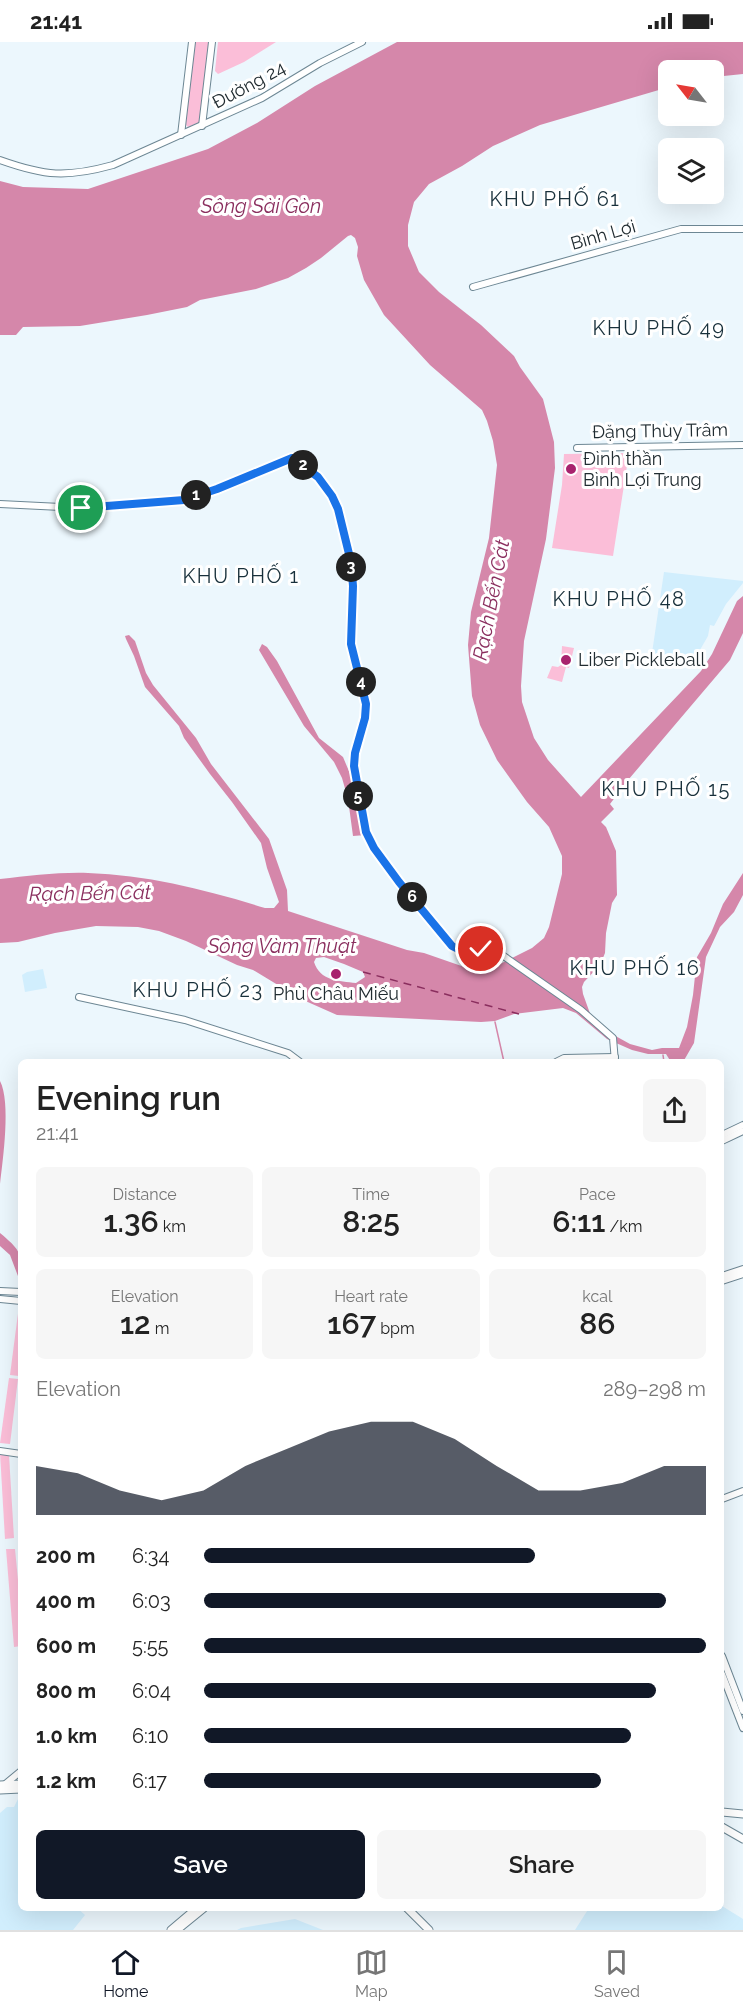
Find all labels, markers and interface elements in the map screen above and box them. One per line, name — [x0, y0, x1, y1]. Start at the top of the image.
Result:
text: 21:41 — [30, 8, 82, 34]
street label: Đường 24 — [209, 56, 289, 113]
north arrow — [658, 60, 724, 126]
map controls — [658, 60, 724, 204]
button: layers — [658, 138, 724, 204]
district label: KHU PHỐ 61 — [490, 186, 620, 211]
water label: Sông Sài Gòn — [200, 194, 321, 218]
street label: Bình Lợi — [568, 215, 638, 254]
district label: KHU PHỐ 49 — [593, 315, 725, 340]
street label: Đặng Thùy Trâm — [592, 419, 728, 442]
place label: Đình thần Bình Lợi Trung — [583, 448, 702, 490]
pin: 2 — [288, 450, 318, 480]
text: 2 — [298, 455, 308, 474]
marker: Đình thần Bình Lợi Trung — [564, 462, 578, 476]
pin: 1 — [181, 480, 211, 510]
pin — [55, 482, 106, 533]
text: 1 — [192, 485, 200, 504]
icon: arrive — [64, 491, 97, 524]
water label: Rạch Bến Cát — [468, 537, 515, 662]
pin: 3 — [336, 552, 366, 582]
text: 3 — [347, 557, 355, 576]
district label: KHU PHỐ 1 — [182, 563, 300, 588]
district label: KHU PHỐ 48 — [553, 586, 685, 611]
place label: Liber Pickleball — [578, 649, 705, 670]
marker: Liber Pickleball — [559, 653, 573, 667]
pin: 4 — [346, 667, 376, 697]
text: 4 — [356, 672, 366, 691]
district label: KHU PHỐ 15 — [601, 776, 731, 801]
pin: 5 — [343, 781, 373, 811]
text: 5 — [354, 786, 362, 805]
water label: Rạch Bến Cát — [29, 880, 152, 906]
pin: 6 — [397, 882, 427, 912]
text: 6 — [407, 887, 417, 906]
pin — [455, 923, 506, 974]
icon: check — [464, 932, 497, 965]
water label: Sông Vàm Thuật — [207, 934, 357, 958]
district label: KHU PHỐ 16 — [570, 955, 700, 980]
marker: Phù Châu Miếu — [329, 967, 343, 981]
district label: KHU PHỐ 23 — [132, 977, 264, 1002]
place label: Phù Châu Miếu — [273, 983, 399, 1004]
text: Evening run — [36, 1079, 221, 1118]
button: share — [643, 1079, 706, 1142]
text: 21:41 — [36, 1121, 78, 1145]
text: Distance — [113, 1185, 177, 1204]
text: Time — [352, 1185, 390, 1204]
text: Pace — [579, 1185, 616, 1204]
text: 1.36 — [103, 1204, 159, 1239]
text: 8:25 — [342, 1204, 400, 1239]
text: 6:11 — [552, 1204, 605, 1239]
text: km — [159, 1217, 186, 1236]
text: /km — [605, 1217, 642, 1236]
text: Elevation — [111, 1287, 179, 1306]
text: Heart rate — [334, 1287, 408, 1306]
text: kcal — [582, 1287, 612, 1306]
text: 12 — [120, 1306, 151, 1341]
text: 167 — [327, 1306, 376, 1341]
text: 86 — [579, 1306, 615, 1341]
text: m — [151, 1319, 169, 1338]
text: bpm — [376, 1319, 415, 1338]
text: Elevation — [36, 1377, 121, 1401]
text: 289–298 m — [603, 1377, 706, 1401]
text: 200 m — [36, 1544, 95, 1568]
text: 6:34 — [132, 1544, 169, 1568]
text: 400 m — [36, 1589, 95, 1613]
text: 6:03 — [132, 1589, 171, 1613]
text: 600 m — [36, 1634, 96, 1658]
text: 5:55 — [132, 1634, 168, 1658]
text: 800 m — [36, 1679, 96, 1703]
text: 6:04 — [132, 1679, 171, 1703]
text: 1.0 km — [36, 1724, 97, 1748]
text: 6:10 — [132, 1724, 169, 1748]
text: 1.2 km — [36, 1769, 96, 1793]
text: 6:17 — [132, 1769, 167, 1793]
button: Save — [36, 1830, 365, 1899]
button: Share — [377, 1830, 706, 1899]
tab: Home — [103, 1946, 148, 2001]
tab: Map — [355, 1946, 388, 2001]
tab: Saved — [594, 1946, 640, 2001]

